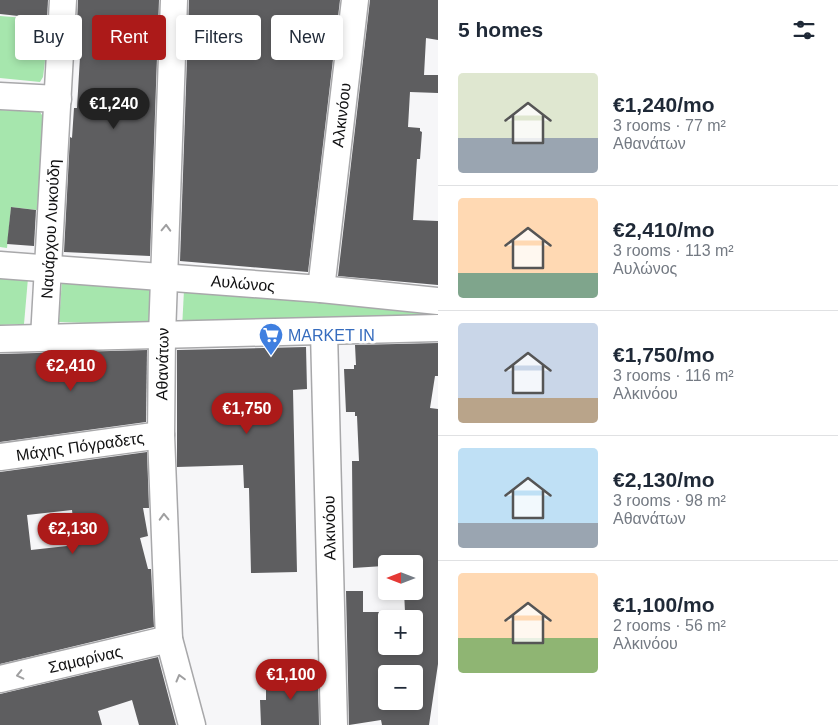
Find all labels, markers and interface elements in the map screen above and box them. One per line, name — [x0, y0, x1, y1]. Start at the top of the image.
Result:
chip: Buy — [15, 15, 82, 60]
chip: Rent — [92, 15, 166, 60]
chip: Filters — [176, 15, 261, 60]
chip: New — [271, 15, 343, 60]
icon: filters — [790, 16, 818, 44]
text: 5 homes — [458, 18, 543, 41]
street label: Αλκινόου — [329, 82, 354, 148]
pin: €1,240 — [73, 88, 155, 130]
icon: home — [498, 93, 558, 153]
text: €1,240/mo — [613, 93, 715, 116]
text: €1,240 — [90, 95, 138, 112]
text: 3 rooms · 77 m² — [613, 117, 726, 134]
text: Αθανάτων — [613, 135, 686, 152]
street label: Ναυάρχου Λυκούδη — [38, 159, 63, 299]
icon: home — [498, 218, 558, 278]
text: €2,410/mo — [613, 218, 715, 241]
one-way arrow — [161, 223, 171, 231]
text: 3 rooms · 113 m² — [613, 242, 734, 259]
text: Αυλώνος — [613, 260, 677, 277]
street label: Αυλώνος — [210, 272, 276, 295]
supermarket icon: MARKET IN — [258, 322, 284, 356]
place label: MARKET IN — [288, 327, 375, 344]
street label: Αθανάτων — [153, 328, 172, 400]
icon: home — [498, 343, 558, 403]
text: €1,750/mo — [613, 343, 715, 366]
pin: €2,410 — [30, 350, 112, 392]
text: €2,410 — [47, 357, 95, 374]
text: 3 rooms · 116 m² — [613, 367, 734, 384]
text: Αλκινόου — [613, 385, 678, 402]
pin: €1,750 — [206, 392, 288, 435]
text: €1,750 — [223, 400, 271, 417]
street label: Μάχης Πόγραδετς — [15, 429, 145, 464]
icon: home — [498, 468, 558, 528]
text: €2,130/mo — [613, 468, 715, 491]
text: 3 rooms · 98 m² — [613, 492, 726, 509]
street label: Αλκινόου — [320, 495, 339, 561]
text: Αθανάτων — [613, 510, 686, 527]
pin: €2,130 — [32, 512, 114, 555]
one-way arrow — [159, 513, 170, 521]
text: €2,130 — [49, 520, 97, 537]
north arrow — [378, 555, 422, 600]
map controls — [378, 555, 423, 710]
icon: home — [498, 593, 558, 653]
text: €1,100/mo — [613, 593, 715, 616]
button: + — [378, 610, 423, 655]
text: 2 rooms · 56 m² — [613, 617, 726, 634]
text: Αλκινόου — [613, 635, 678, 652]
street label: Σαμαρίνας — [47, 643, 124, 676]
pin: €1,100 — [250, 658, 332, 701]
button: − — [378, 665, 423, 710]
text: €1,100 — [267, 666, 315, 683]
one-way arrow — [15, 669, 24, 680]
one-way arrow — [175, 674, 185, 683]

